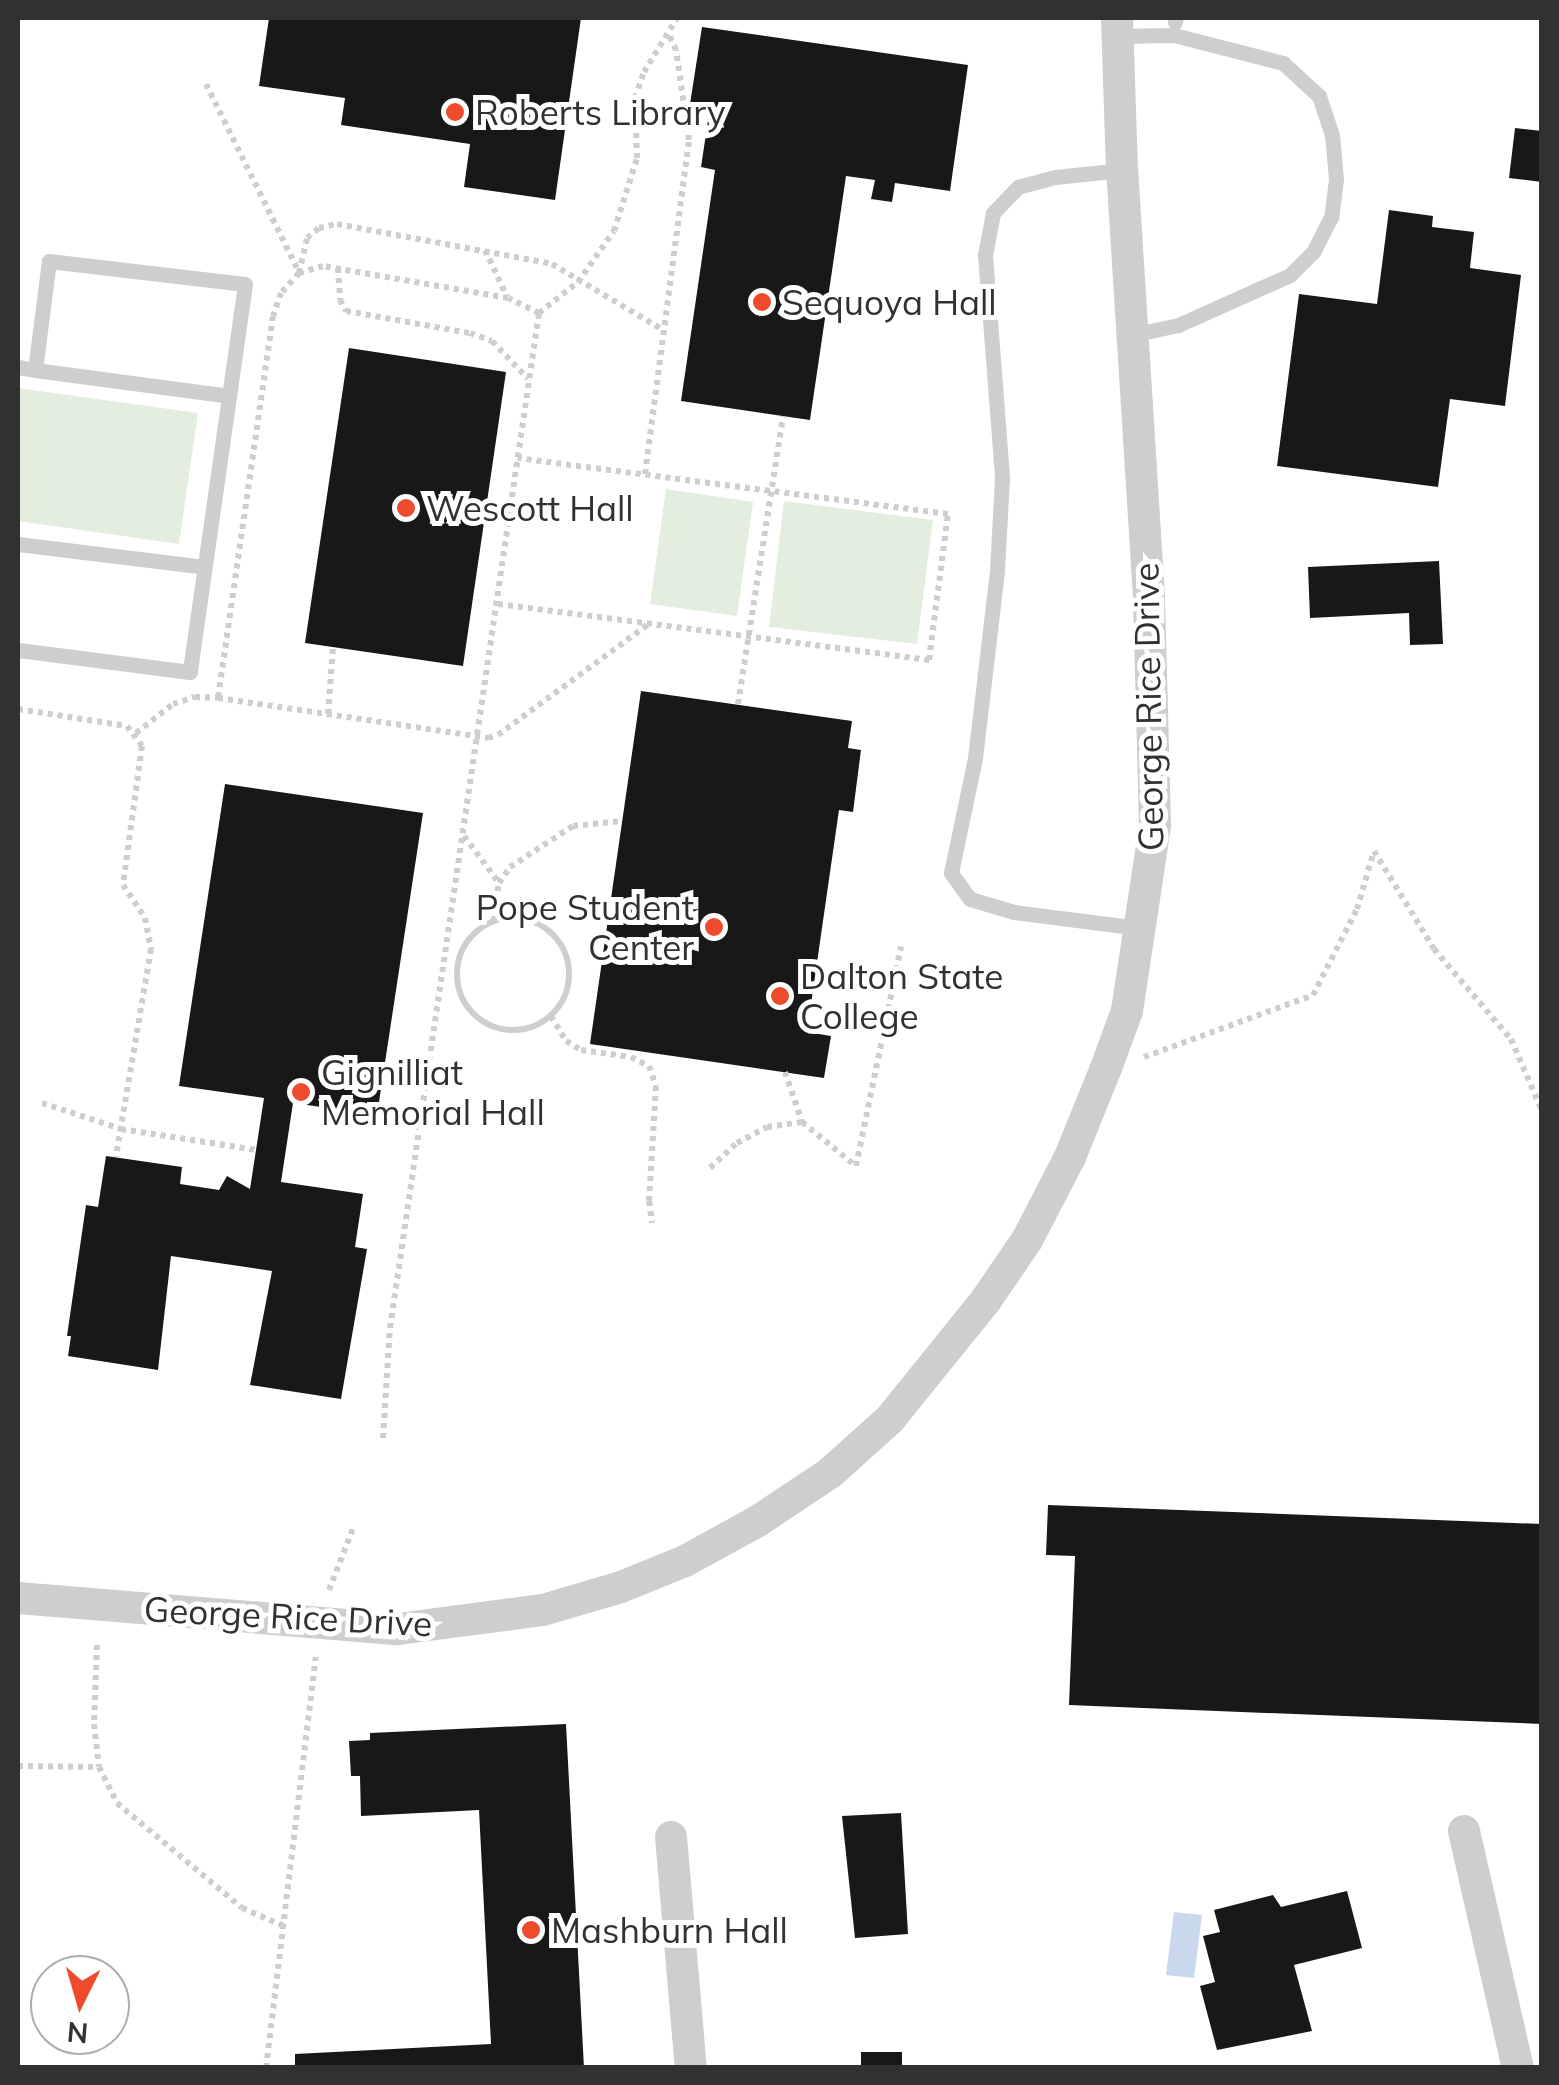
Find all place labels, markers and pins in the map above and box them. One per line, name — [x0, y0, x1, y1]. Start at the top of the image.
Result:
place label: Roberts Library — [475, 91, 725, 133]
marker: Roberts Library — [444, 101, 466, 123]
place label: Sequoya Hall — [782, 281, 997, 323]
marker: Sequoya Hall — [751, 291, 773, 313]
place label: Wescott Hall — [426, 487, 634, 529]
marker: Wescott Hall — [395, 497, 417, 519]
place label: Pope Student Center — [476, 886, 694, 968]
marker: Pope Student Center — [703, 916, 725, 938]
place label: Dalton State College — [800, 955, 1003, 1037]
marker: Dalton State College — [769, 985, 791, 1007]
place label: Gignilliat Memorial Hall — [321, 1051, 545, 1133]
marker: Gignilliat Memorial Hall — [290, 1081, 312, 1103]
place label: Mashburn Hall — [551, 1909, 788, 1951]
marker: Mashburn Hall — [520, 1919, 542, 1941]

